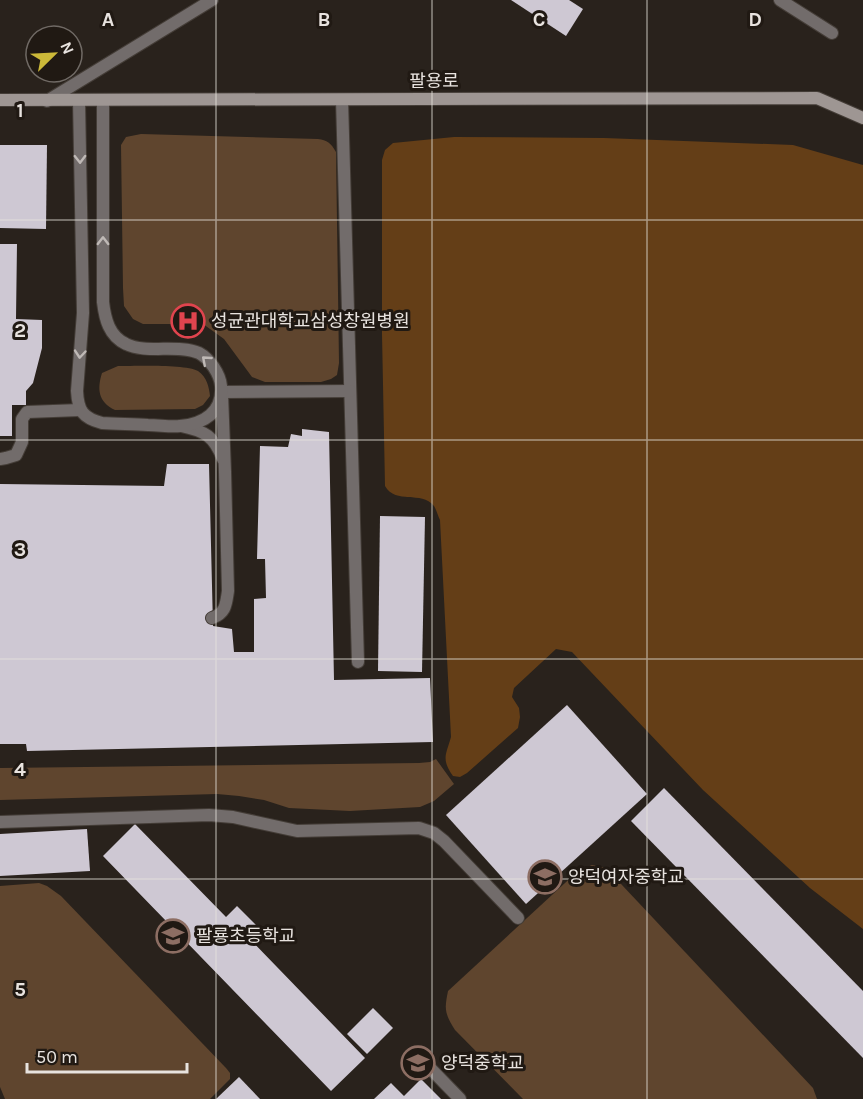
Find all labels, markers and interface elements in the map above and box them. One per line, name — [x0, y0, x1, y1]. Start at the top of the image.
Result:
text: A — [102, 8, 115, 31]
text: B — [318, 8, 330, 31]
text: C — [533, 8, 545, 31]
text: D — [748, 8, 762, 31]
north arrow — [24, 24, 84, 84]
text: N — [56, 39, 78, 57]
street label: 팔용로 — [409, 70, 459, 92]
text: 1 — [16, 99, 24, 122]
one-way arrow — [74, 155, 86, 164]
one-way arrow — [97, 237, 109, 246]
hospital icon: 성균관대학교삼성창원병원 — [170, 303, 206, 339]
place label: 성균관대학교삼성창원병원 — [211, 310, 410, 332]
text: 2 — [14, 319, 26, 342]
one-way arrow — [74, 350, 87, 359]
one-way arrow — [202, 356, 212, 367]
text: 3 — [14, 538, 26, 561]
text: 4 — [14, 758, 26, 781]
school or university icon: 양덕여자중학교 — [527, 859, 563, 895]
place label: 양덕여자중학교 — [568, 866, 684, 888]
school or university icon: 팔룡초등학교 — [155, 918, 191, 954]
place label: 팔룡초등학교 — [196, 925, 295, 947]
text: 5 — [14, 978, 26, 1001]
scale bar — [27, 1036, 188, 1074]
school or university icon: 양덕중학교 — [400, 1045, 436, 1081]
text: 50 m — [36, 1046, 78, 1068]
place label: 양덕중학교 — [441, 1052, 524, 1074]

